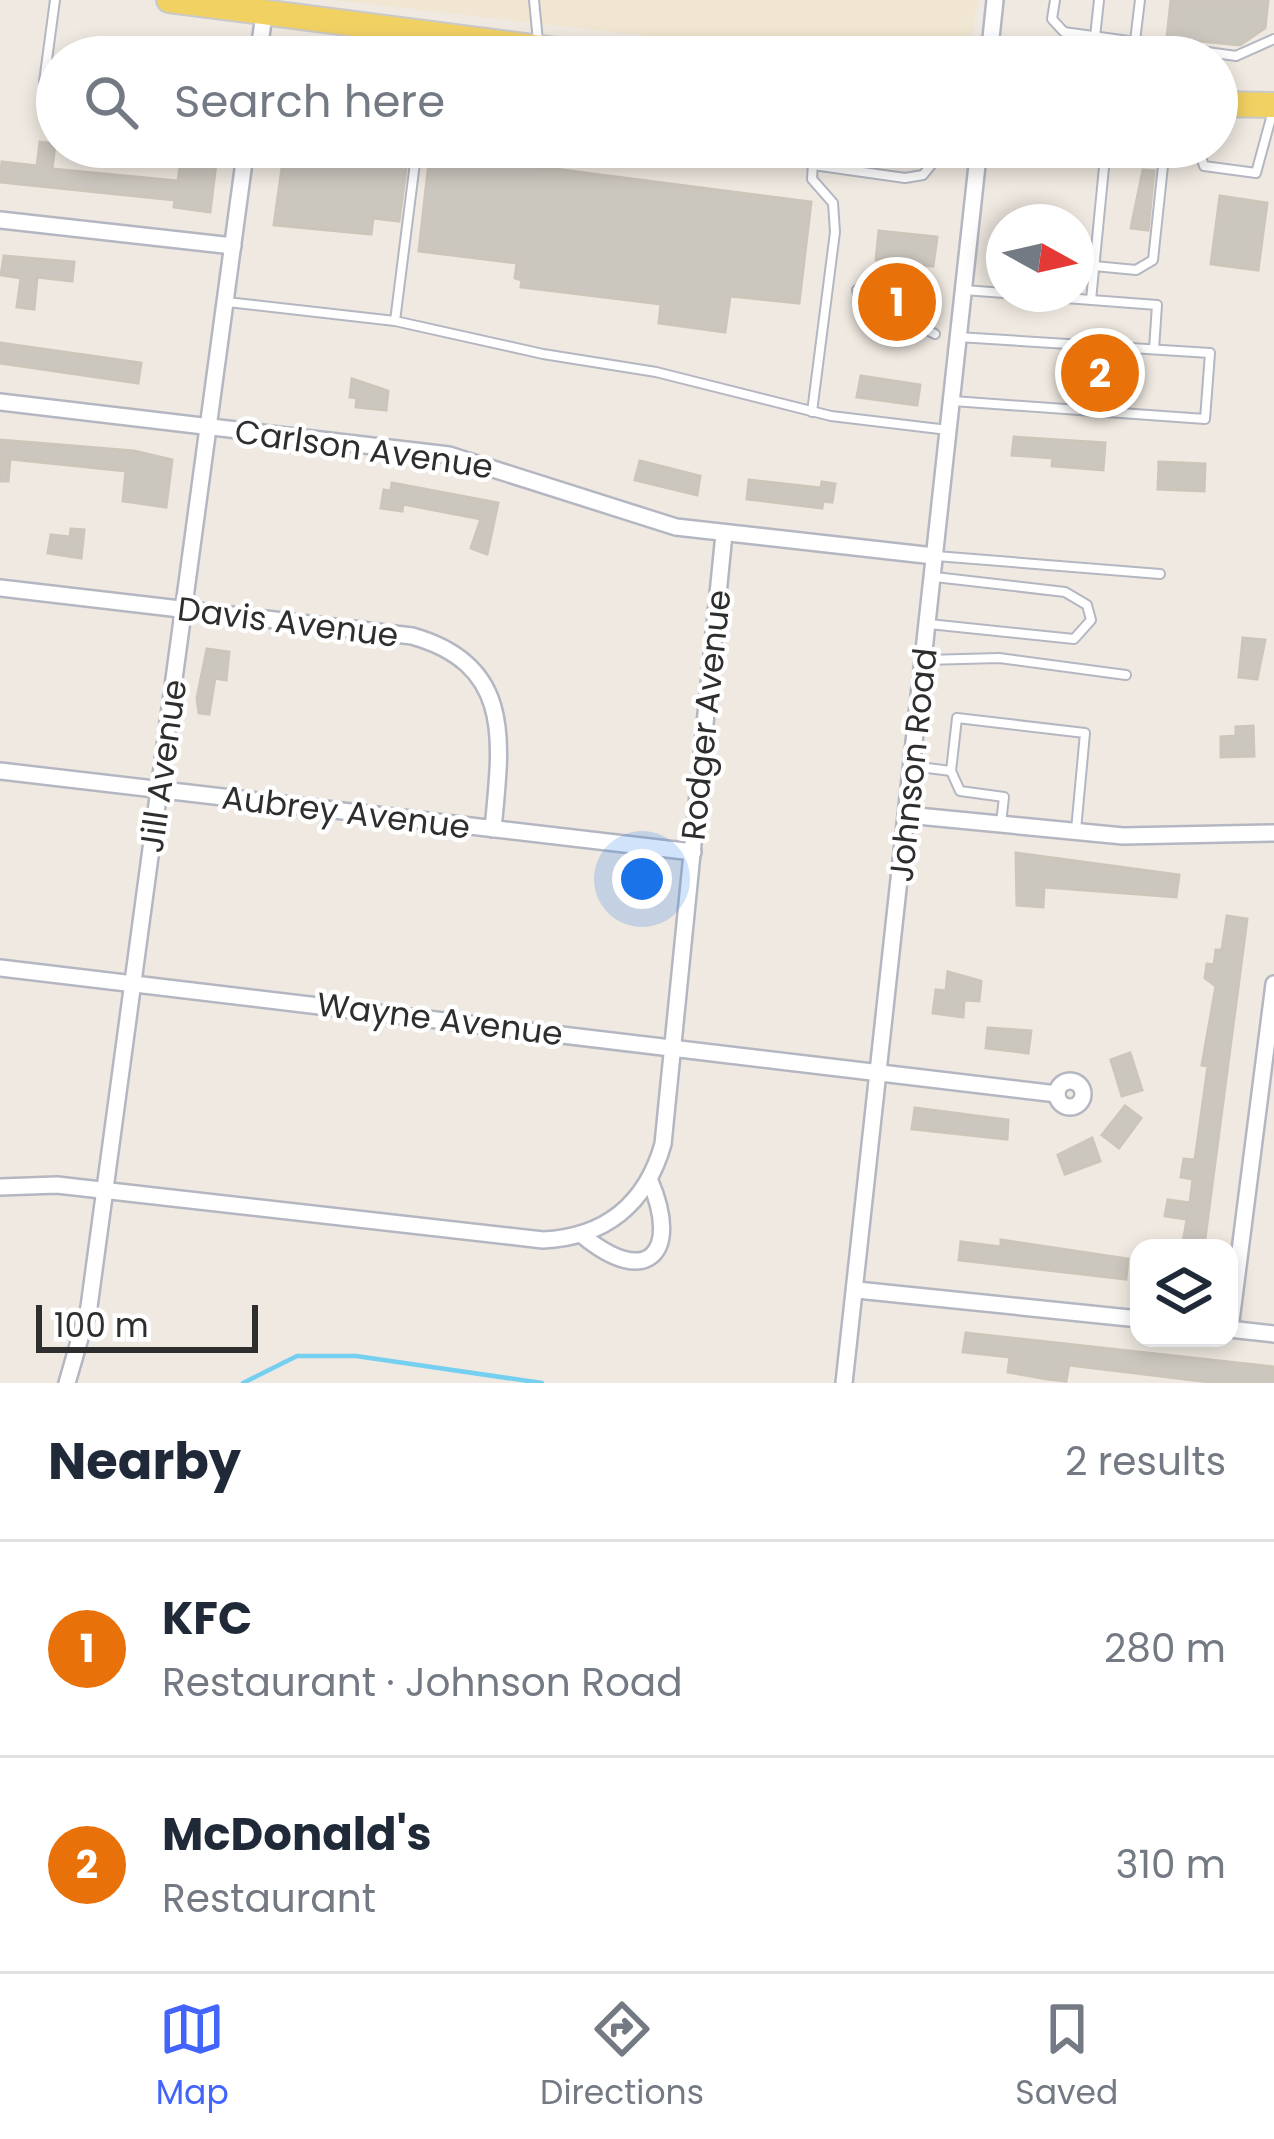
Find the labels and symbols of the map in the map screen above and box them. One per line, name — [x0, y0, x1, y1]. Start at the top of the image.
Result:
north arrow — [986, 204, 1094, 312]
pin: 1 — [858, 257, 936, 347]
pin: 2 — [1061, 328, 1139, 418]
street label: Carlson Avenue — [232, 408, 496, 490]
street label: Davis Avenue — [175, 585, 401, 659]
street label: Rodger Avenue — [669, 588, 743, 842]
street label: Johnson Road — [877, 646, 949, 884]
street label: Jill Avenue — [128, 676, 198, 856]
street label: Aubrey Avenue — [219, 773, 473, 851]
your location — [612, 849, 672, 909]
street label: Wayne Avenue — [314, 981, 566, 1057]
scale bar — [36, 1299, 258, 1352]

